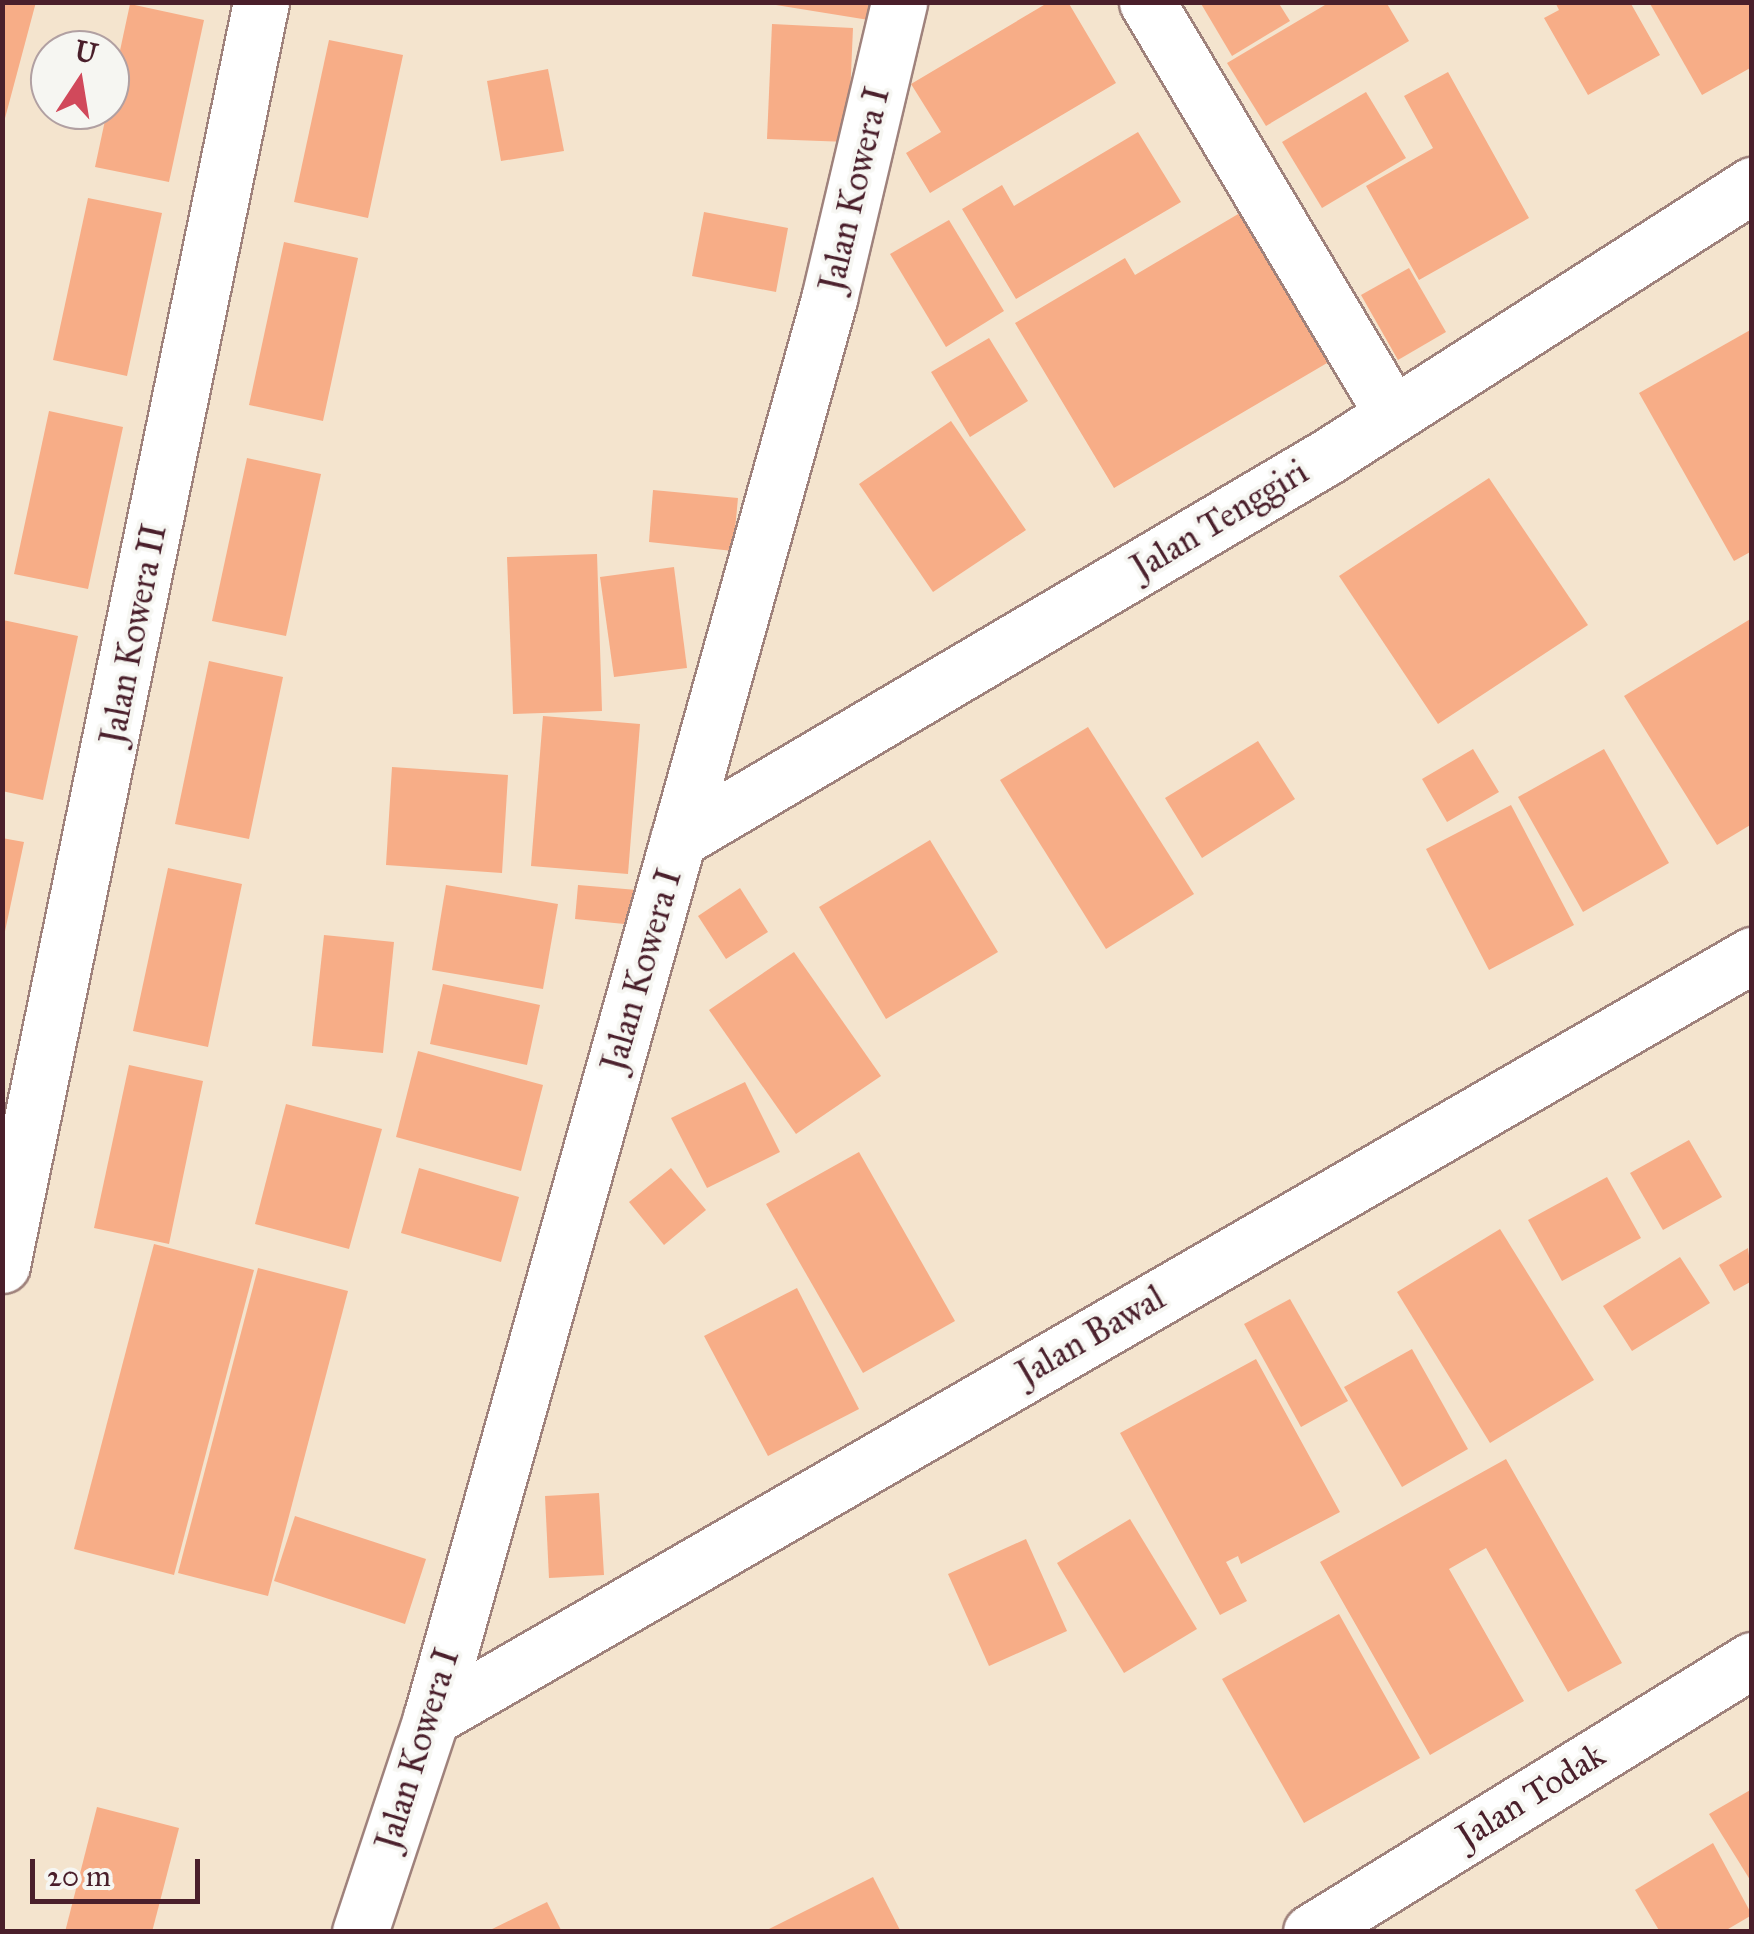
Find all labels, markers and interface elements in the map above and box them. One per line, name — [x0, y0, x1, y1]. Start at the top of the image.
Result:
north arrow — [30, 30, 130, 130]
text: U — [71, 33, 100, 72]
street label: Jalan Kowera I — [811, 83, 899, 295]
street label: Jalan Tenggiri — [1124, 451, 1316, 589]
street label: Jalan Kowera II — [92, 520, 176, 748]
street label: Jalan Kowera I — [593, 864, 691, 1076]
street label: Jalan Bawal — [1010, 1277, 1172, 1395]
street label: Jalan Kowera I — [367, 1643, 469, 1855]
street label: Jalan Todak — [1449, 1734, 1613, 1858]
scale bar — [35, 1839, 205, 1901]
text: 20 m — [47, 1858, 111, 1894]

